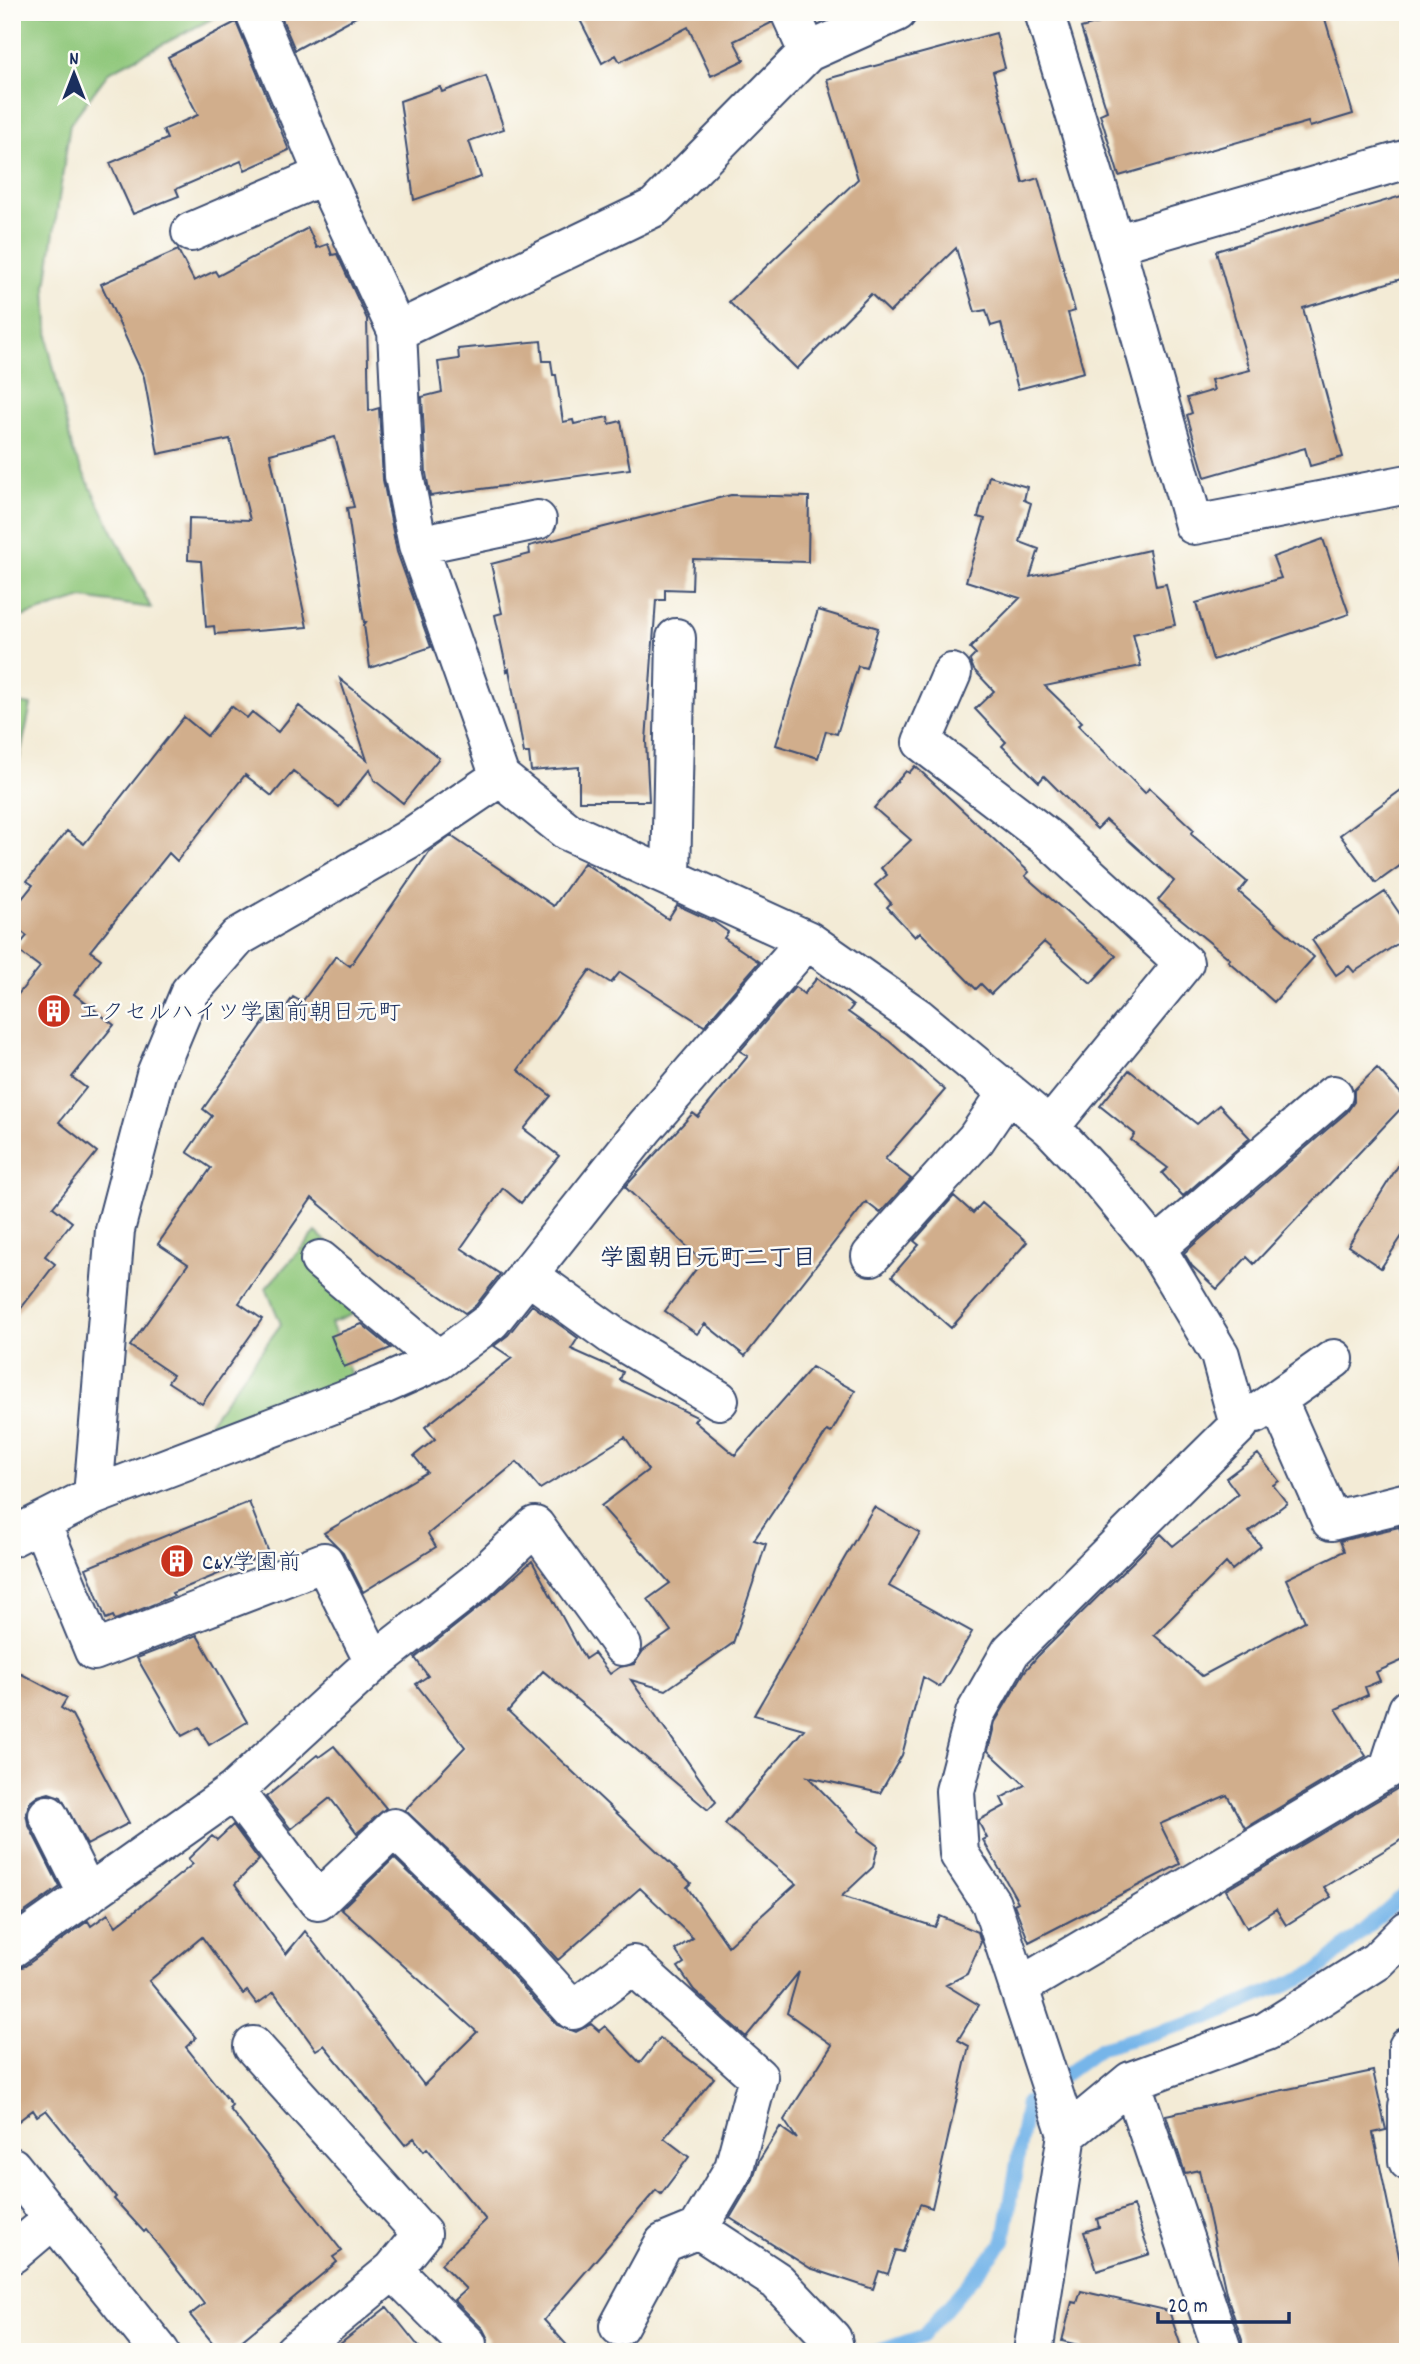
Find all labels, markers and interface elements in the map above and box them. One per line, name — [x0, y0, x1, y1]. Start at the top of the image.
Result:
north arrow — [38, 38, 108, 108]
text: N — [69, 47, 79, 74]
building icon: エクセルハイツ学園前朝日元町 — [35, 992, 73, 1030]
place label: エクセルハイツ学園前朝日元町 — [78, 998, 401, 1031]
district label: 学園朝日元町二丁目 — [600, 1243, 816, 1277]
building icon: C&Y学園前 — [158, 1542, 196, 1580]
place label: C&Y学園前 — [202, 1548, 301, 1581]
scale bar — [1158, 2280, 1289, 2324]
text: 20 m — [1168, 2293, 1208, 2323]

